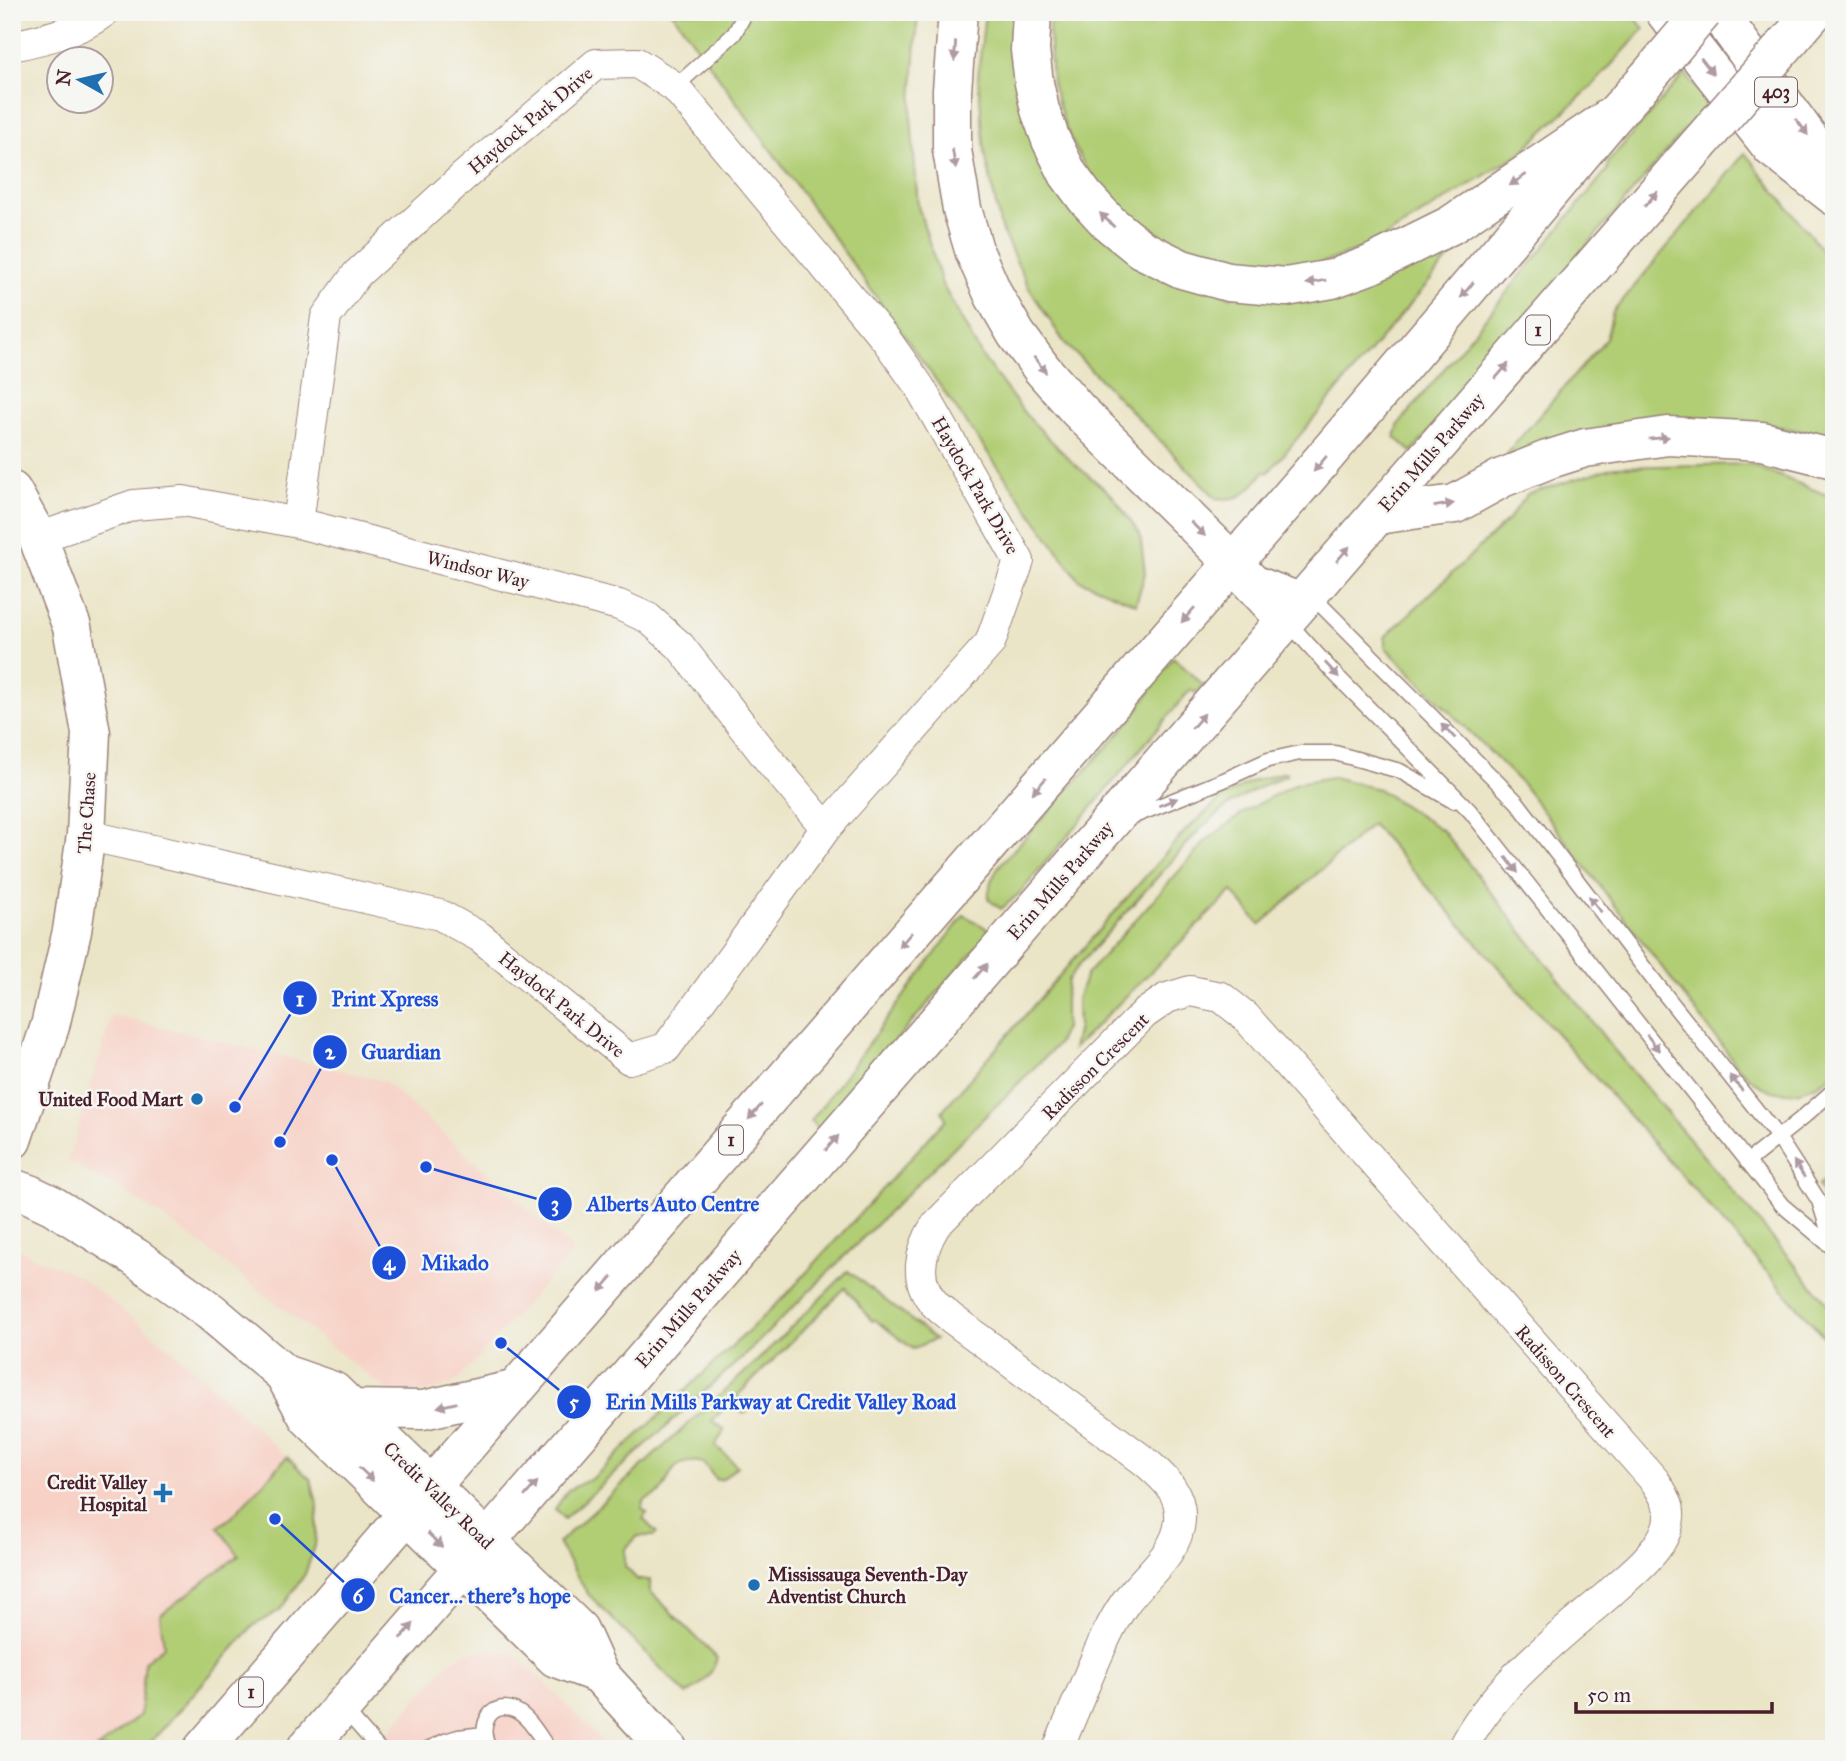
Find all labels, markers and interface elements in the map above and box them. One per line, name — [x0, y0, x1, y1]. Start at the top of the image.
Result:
one-way arrow — [949, 41, 960, 63]
north arrow — [46, 46, 116, 116]
one-way arrow — [1700, 56, 1715, 74]
street label: Haydock Park Drive — [463, 62, 597, 179]
text: N — [51, 68, 76, 87]
road number: 403 — [1755, 78, 1797, 106]
one-way arrow — [1794, 118, 1808, 136]
one-way arrow — [948, 148, 959, 170]
one-way arrow — [1509, 173, 1527, 187]
one-way arrow — [1643, 190, 1659, 208]
one-way arrow — [1098, 211, 1115, 228]
one-way arrow — [1305, 277, 1327, 288]
one-way arrow — [1460, 282, 1475, 299]
road number: 1 — [1526, 316, 1550, 344]
one-way arrow — [1032, 356, 1047, 374]
one-way arrow — [1494, 362, 1510, 380]
street label: Erin Mills Parkway — [1374, 387, 1490, 516]
street label: Haydock Park Drive — [927, 412, 1024, 558]
one-way arrow — [1648, 432, 1670, 443]
one-way arrow — [1313, 455, 1328, 472]
one-way arrow — [1433, 499, 1455, 510]
one-way arrow — [1190, 520, 1207, 537]
one-way arrow — [1335, 545, 1351, 563]
street label: Windsor Way — [424, 546, 533, 594]
one-way arrow — [1181, 606, 1197, 623]
one-way arrow — [1323, 661, 1339, 678]
one-way arrow — [1190, 712, 1206, 730]
one-way arrow — [1440, 724, 1457, 740]
street label: The Chase — [72, 771, 101, 855]
one-way arrow — [1031, 777, 1047, 795]
one-way arrow — [1158, 797, 1179, 808]
street label: Erin Mills Parkway — [1003, 815, 1119, 944]
one-way arrow — [1505, 855, 1520, 873]
one-way arrow — [1589, 895, 1603, 913]
one-way arrow — [898, 932, 913, 949]
street label: Haydock Park Drive — [494, 947, 629, 1062]
one-way arrow — [973, 962, 989, 980]
callout: Print Xpress — [283, 977, 452, 1019]
text: 1 — [296, 986, 304, 1012]
text: Print Xpress — [332, 986, 439, 1012]
street label: Radisson Crescent — [1037, 1008, 1154, 1125]
callout: Guardian — [312, 1031, 455, 1073]
one-way arrow — [1646, 1034, 1661, 1052]
text: 2 — [325, 1039, 336, 1065]
text: Guardian — [361, 1039, 442, 1065]
one-way arrow — [1728, 1075, 1743, 1093]
place label: United Food Mart — [38, 1088, 183, 1111]
marker: United Food Mart — [189, 1091, 205, 1107]
one-way arrow — [747, 1103, 763, 1121]
road number: 1 — [719, 1126, 743, 1154]
one-way arrow — [824, 1134, 839, 1151]
one-way arrow — [1793, 1159, 1806, 1179]
callout: Alberts Auto Centre — [538, 1183, 773, 1225]
text: 3 — [551, 1191, 559, 1217]
text: Alberts Auto Centre — [585, 1191, 759, 1217]
callout: Mikado — [372, 1242, 502, 1284]
street label: Erin Mills Parkway — [631, 1243, 747, 1372]
text: 4 — [383, 1250, 396, 1276]
text: Mikado — [421, 1250, 489, 1276]
one-way arrow — [599, 1275, 614, 1292]
street label: Radisson Crescent — [1510, 1320, 1621, 1443]
callout: Erin Mills Parkway at Credit Valley Road — [557, 1381, 971, 1423]
text: 5 — [569, 1389, 579, 1415]
text: Erin Mills Parkway at Credit Valley Road — [606, 1389, 957, 1415]
one-way arrow — [436, 1400, 458, 1411]
street label: Credit Valley Road — [379, 1437, 499, 1554]
one-way arrow — [358, 1466, 374, 1482]
place label: Credit Valley Hospital — [47, 1471, 148, 1517]
one-way arrow — [523, 1480, 539, 1498]
marker: Credit Valley Hospital — [153, 1483, 173, 1503]
one-way arrow — [426, 1532, 443, 1549]
place label: Mississauga Seventh-Day Adventist Church — [766, 1563, 968, 1608]
callout: Cancer… there’s hope — [340, 1574, 585, 1616]
marker: Mississauga Seventh-Day Adventist Church — [746, 1577, 762, 1593]
text: 6 — [353, 1583, 365, 1609]
text: Cancer… there’s hope — [389, 1583, 571, 1609]
one-way arrow — [399, 1622, 415, 1640]
scale bar — [1576, 1670, 1772, 1714]
road number: 1 — [239, 1678, 263, 1707]
text: 50 m — [1587, 1682, 1632, 1708]

